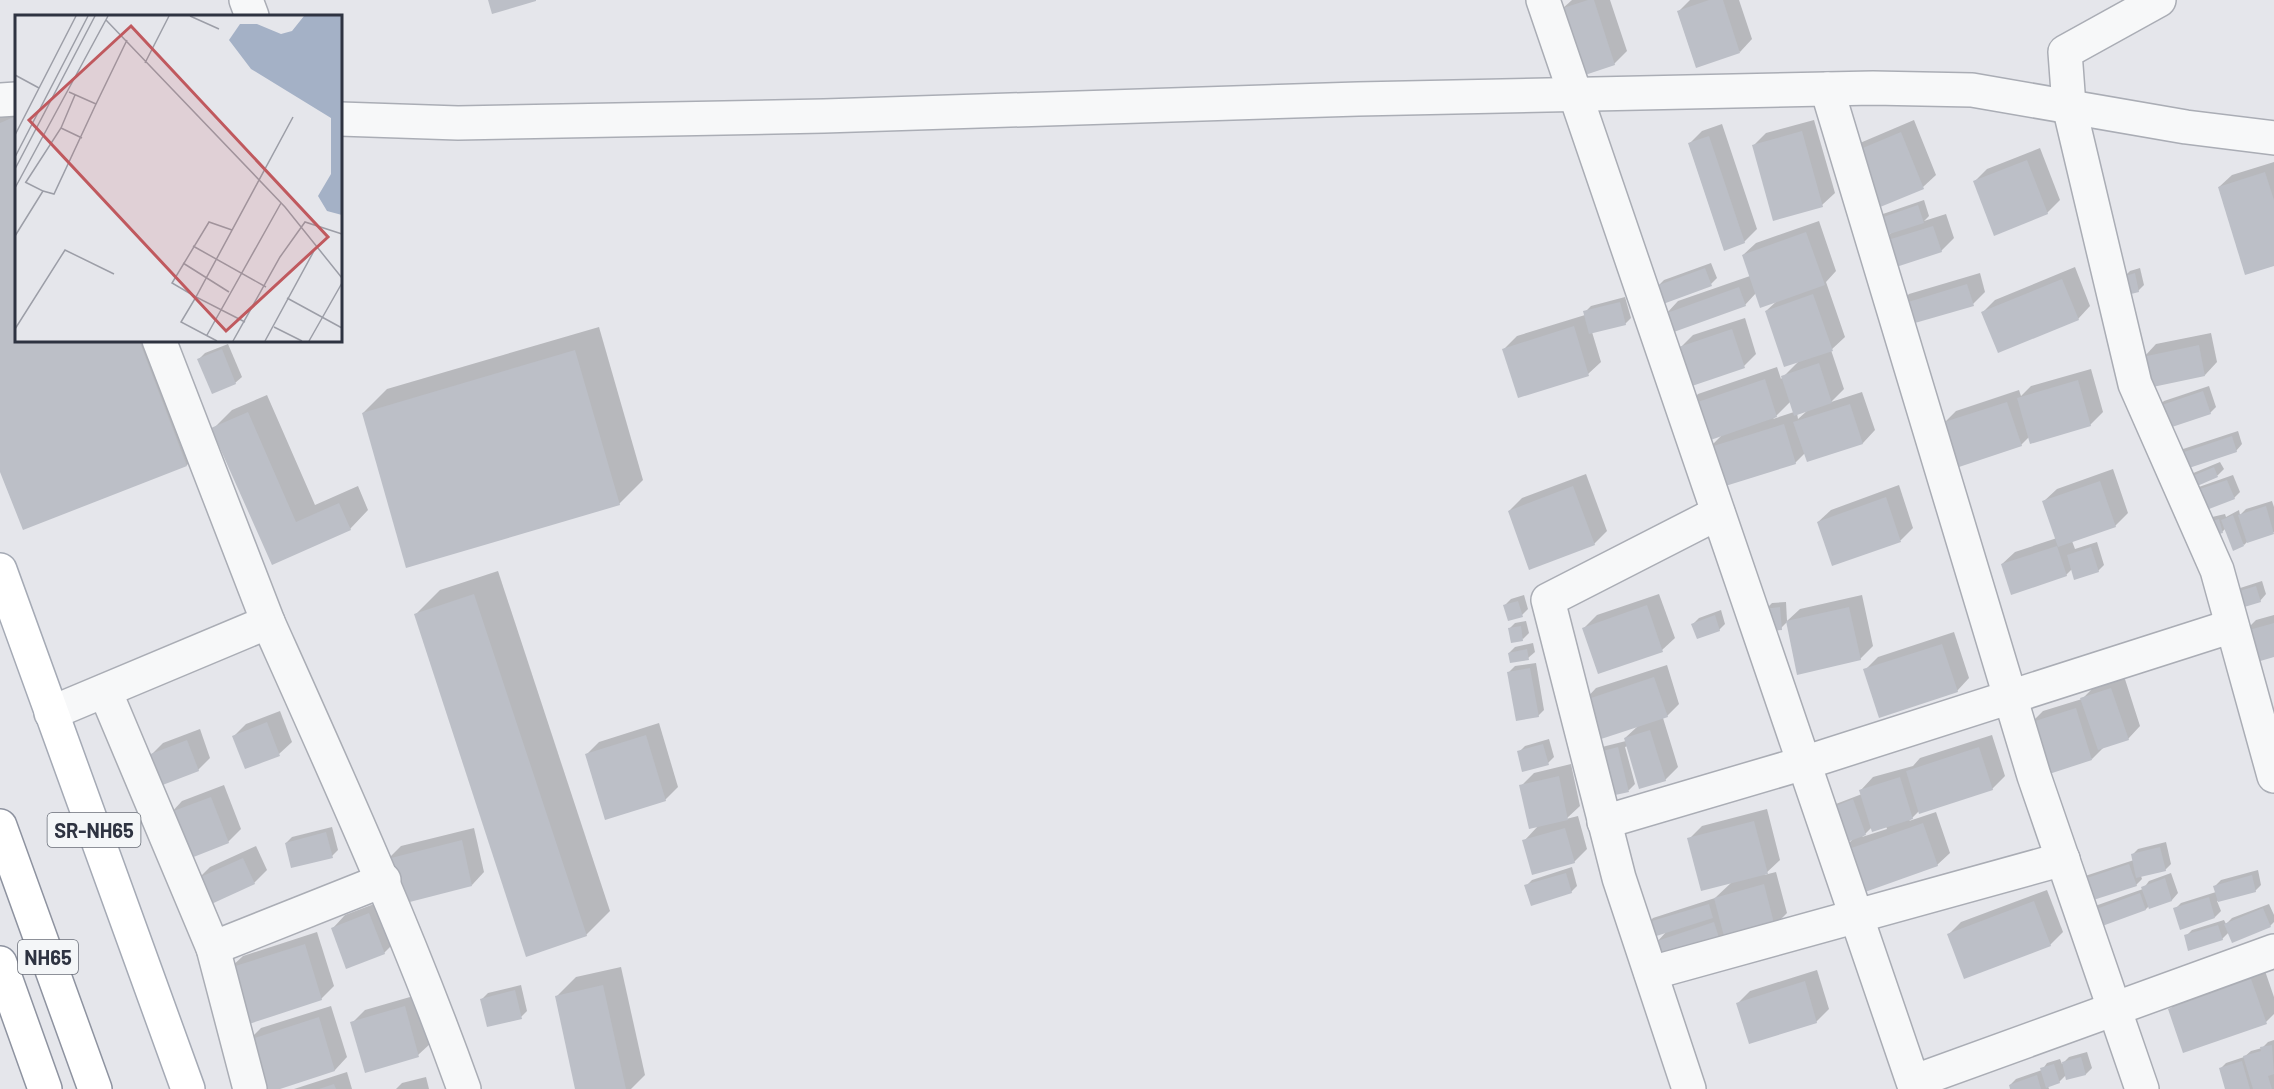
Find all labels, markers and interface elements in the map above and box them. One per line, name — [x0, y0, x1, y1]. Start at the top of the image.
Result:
inset map — [15, 15, 342, 342]
road number: SR-NH65 — [48, 813, 140, 847]
road number: NH65 — [18, 940, 78, 974]

